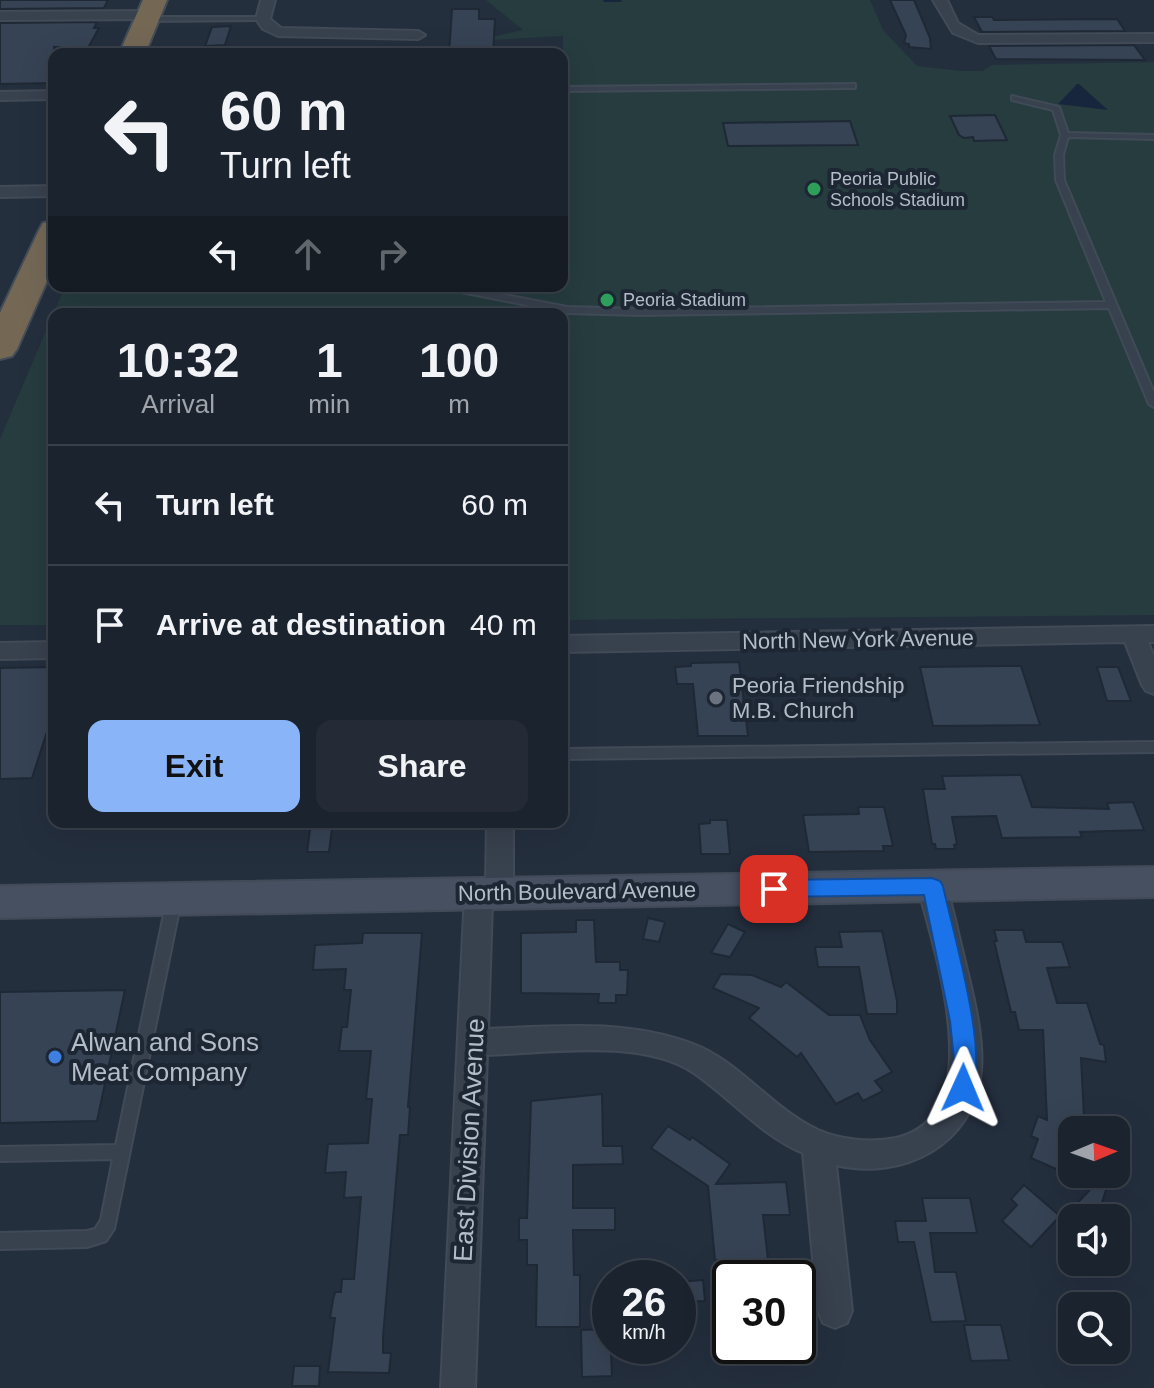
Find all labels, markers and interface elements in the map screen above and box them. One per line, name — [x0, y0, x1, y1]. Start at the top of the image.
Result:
text: 60 m — [220, 79, 348, 142]
icon: left — [88, 80, 192, 184]
text: Turn left — [220, 145, 351, 186]
place label: Peoria Public Schools Stadium — [830, 169, 965, 210]
marker: Peoria Public Schools Stadium — [805, 180, 823, 198]
icon: left — [202, 232, 246, 276]
icon: ahead — [286, 232, 330, 276]
icon: right — [370, 232, 414, 276]
place label: Peoria Stadium — [623, 290, 746, 310]
marker: Peoria Stadium — [598, 291, 616, 309]
text: 10:32 — [117, 334, 240, 387]
text: 1 — [316, 334, 343, 387]
text: 100 — [419, 334, 499, 387]
text: Arrival — [141, 389, 215, 419]
text: min — [308, 389, 350, 419]
text: m — [448, 389, 470, 419]
icon: left — [88, 483, 132, 527]
text: Turn left — [156, 488, 274, 521]
text: 60 m — [461, 488, 528, 521]
icon: arrive — [88, 603, 132, 647]
text: Arrive at destination — [156, 608, 446, 641]
text: 40 m — [470, 608, 537, 641]
street label: North New York Avenue — [742, 625, 974, 654]
place label: Peoria Friendship M.B. Church — [732, 673, 904, 723]
marker: Peoria Friendship M.B. Church — [707, 689, 725, 707]
button: Exit — [88, 720, 300, 812]
button: Share — [316, 720, 528, 812]
pin — [740, 855, 808, 923]
icon: arrive — [752, 867, 796, 911]
street label: North Boulevard Avenue — [458, 877, 696, 906]
street label: East Division Avenue — [448, 1017, 490, 1263]
place label: Alwan and Sons Meat Company — [71, 1027, 259, 1087]
position arrow — [921, 1046, 1005, 1130]
marker: Alwan and Sons Meat Company — [46, 1048, 64, 1066]
north arrow — [1058, 1116, 1130, 1188]
map controls — [1058, 1116, 1130, 1364]
button: sound — [1058, 1204, 1130, 1276]
speed limit sign: 30 — [712, 1260, 816, 1364]
text: 26 — [622, 1280, 666, 1324]
button: search — [1058, 1292, 1130, 1364]
text: km/h — [622, 1321, 666, 1343]

